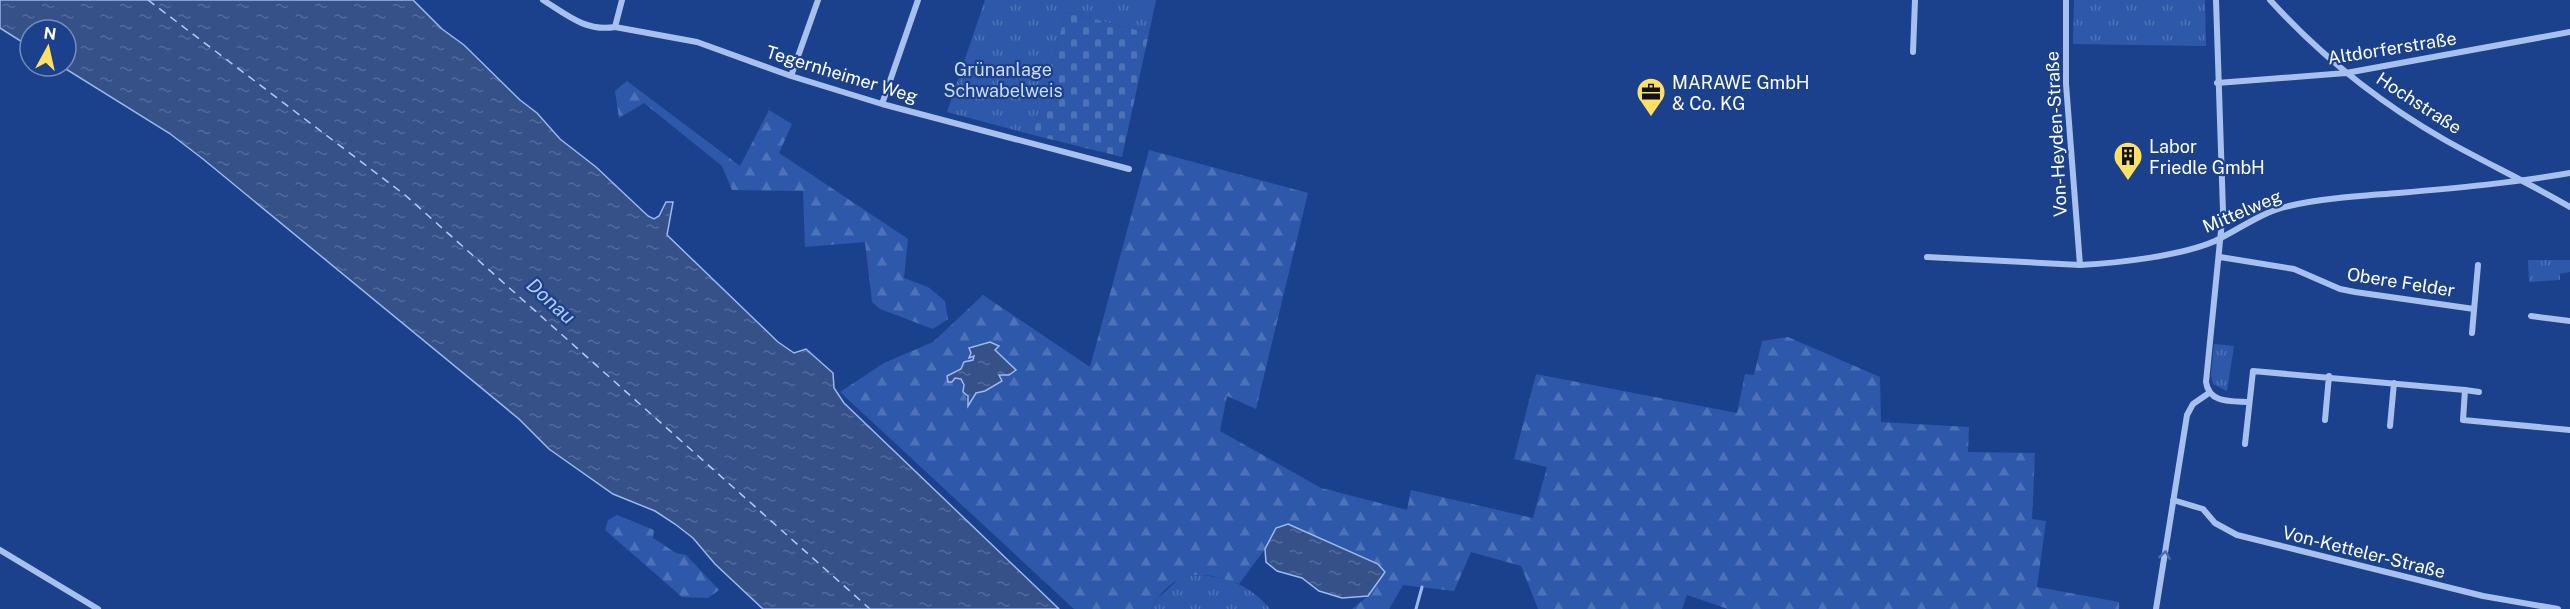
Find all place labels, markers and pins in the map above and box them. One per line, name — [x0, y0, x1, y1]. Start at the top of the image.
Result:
place label: MARAWE GmbH & Co. KG — [1672, 72, 1810, 114]
office icon: MARAWE GmbH & Co. KG — [1635, 76, 1667, 118]
place label: Labor Friedle GmbH — [2149, 136, 2265, 178]
building icon: Labor Friedle GmbH — [2112, 140, 2144, 182]

